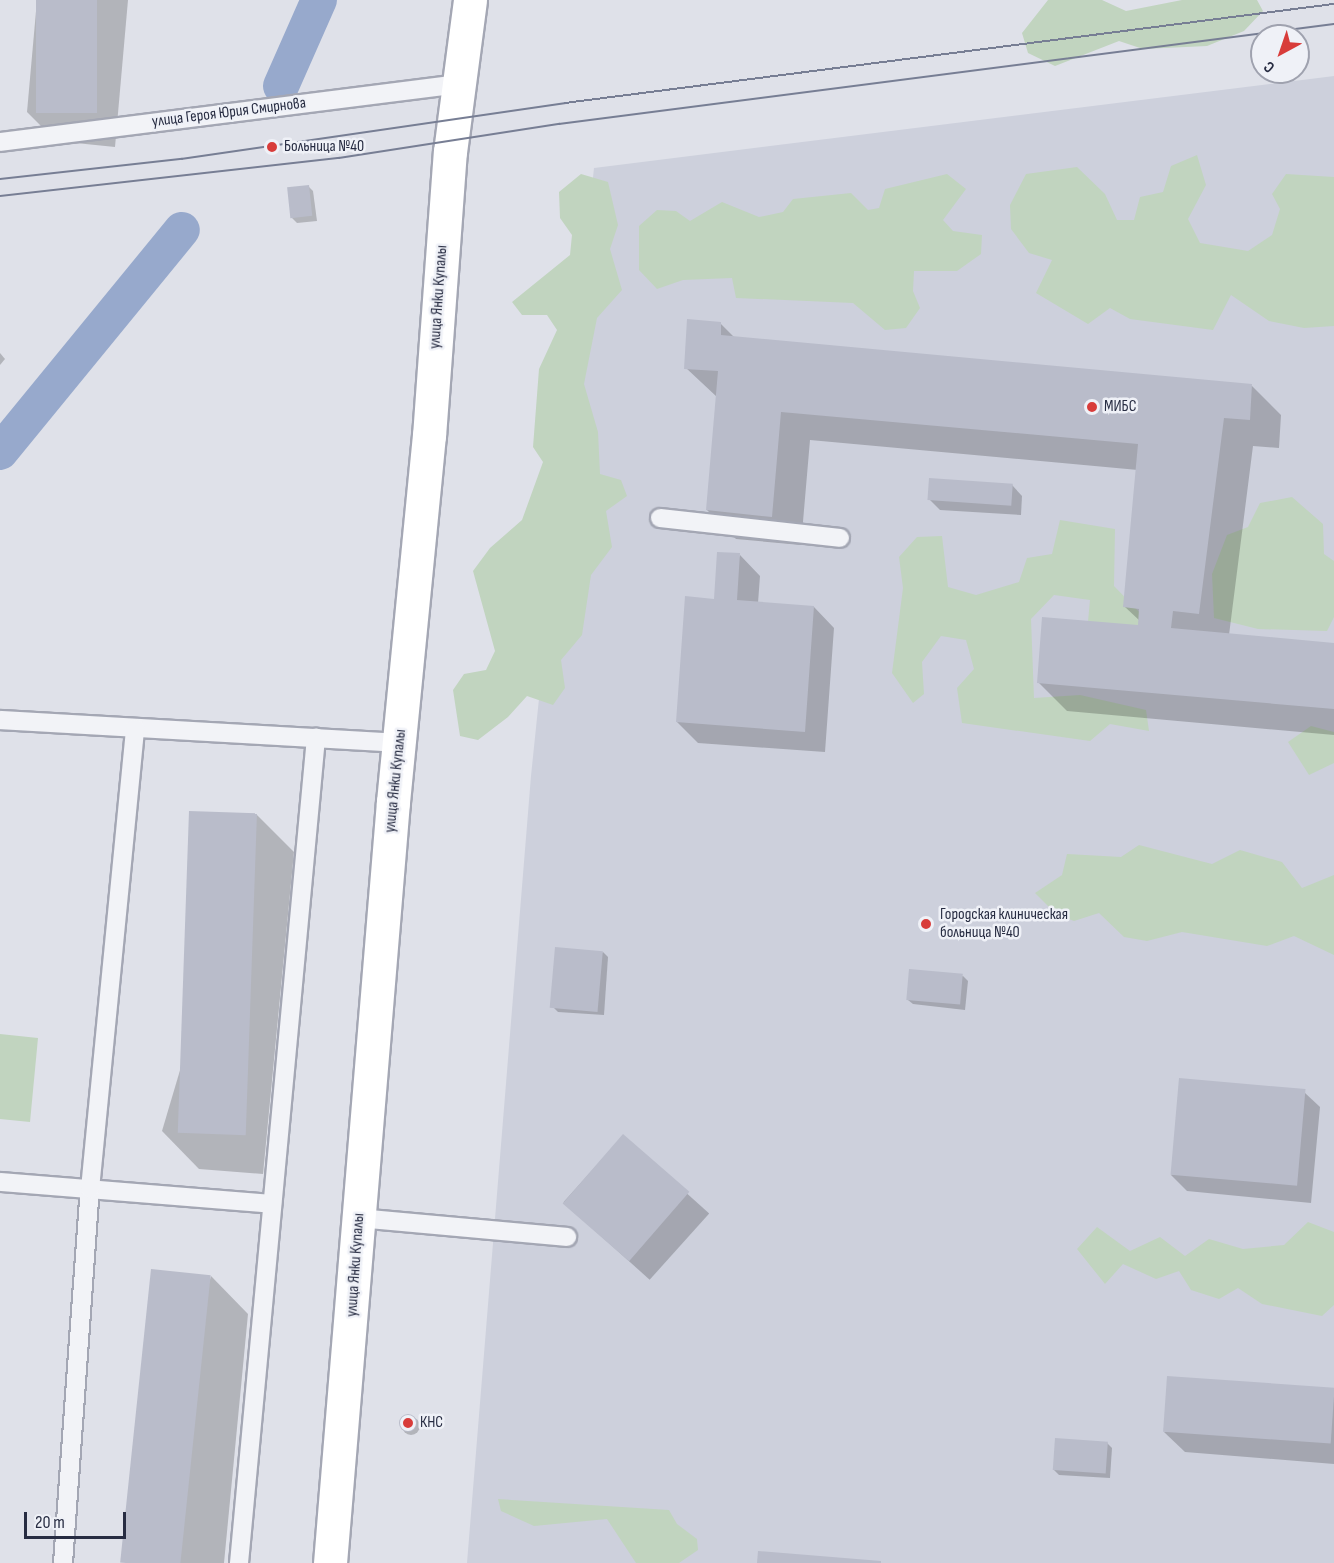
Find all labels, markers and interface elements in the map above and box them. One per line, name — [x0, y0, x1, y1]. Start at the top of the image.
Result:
north arrow — [1250, 24, 1310, 84]
text: С — [1260, 57, 1279, 77]
street label: улица Героя Юрия Смирнова — [151, 94, 307, 132]
place label: Больница №40 — [284, 137, 364, 157]
marker: Больница №40 — [265, 140, 279, 154]
street label: улица Янки Купалы — [426, 245, 452, 349]
place label: МИБС — [1104, 397, 1136, 417]
marker: МИБС — [1085, 400, 1099, 414]
street label: улица Янки Купалы — [381, 728, 411, 834]
place label: Городская клиническая больница №40 — [940, 905, 1068, 943]
marker: Городская клиническая больница №40 — [917, 915, 935, 933]
street label: улица Янки Купалы — [343, 1213, 369, 1317]
place label: КНС — [420, 1413, 443, 1433]
marker: КНС — [401, 1416, 415, 1430]
scale bar — [27, 1500, 129, 1538]
text: 20 m — [35, 1512, 65, 1533]

